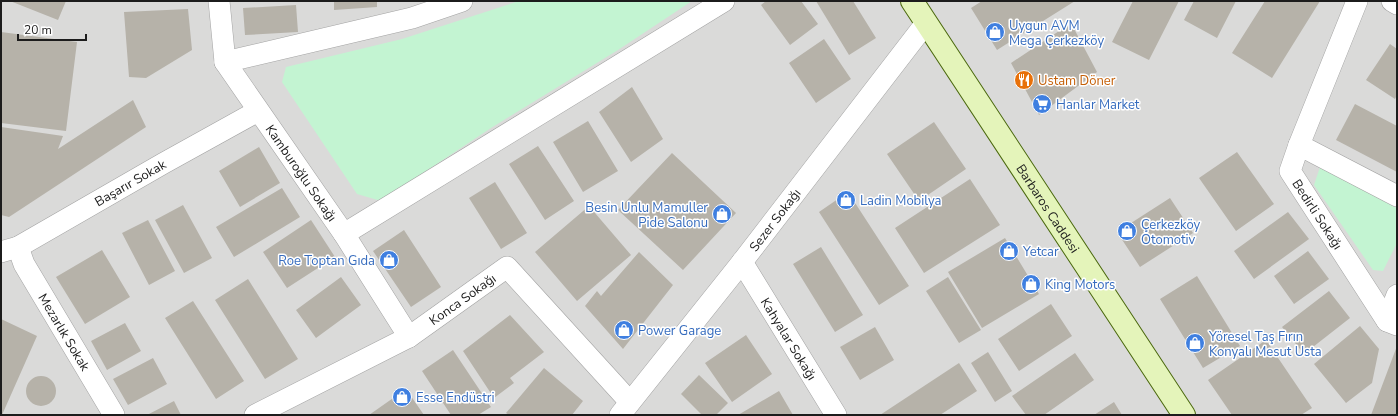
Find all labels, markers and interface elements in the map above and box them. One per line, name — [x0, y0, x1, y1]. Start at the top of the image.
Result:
scale bar — [18, 16, 86, 42]
place label: Uygun AVM Mega Çerkezköy — [1009, 17, 1104, 50]
shop icon: Uygun AVM Mega Çerkezköy — [984, 21, 1006, 43]
text: 20 m — [24, 22, 52, 38]
restaurant icon: Ustam Döner — [1013, 69, 1035, 91]
place label: Ustam Döner — [1038, 72, 1116, 90]
supermarket icon: Hanlar Market — [1031, 93, 1053, 115]
place label: Hanlar Market — [1056, 96, 1140, 114]
street label: Kamburoğlu Sokağı — [261, 121, 341, 225]
street label: Başarır Sokak — [92, 155, 170, 211]
street label: Barbaros Caddesi — [1012, 161, 1083, 257]
street label: Bedirli Sokağı — [1288, 176, 1346, 253]
street label: Sezer Sokağı — [745, 185, 805, 256]
shop icon: Ladin Mobilya — [835, 189, 857, 211]
place label: Ladin Mobilya — [860, 192, 941, 210]
place label: Besin Unlu Mamuller Pide Salonu — [585, 199, 708, 232]
shop icon: Besin Unlu Mamuller Pide Salonu — [711, 203, 733, 225]
place label: Çerkezköy Otomotiv — [1141, 216, 1201, 249]
shop icon: Çerkezköy Otomotiv — [1116, 220, 1138, 242]
shop icon: Yetcar — [998, 240, 1020, 262]
place label: Yetcar — [1022, 243, 1059, 261]
shop icon: Roe Toptan Gıda — [378, 249, 400, 271]
place label: Roe Toptan Gıda — [278, 252, 375, 270]
street label: Konca Sokağı — [426, 270, 500, 330]
shop icon: King Motors — [1020, 273, 1042, 295]
place label: King Motors — [1045, 276, 1115, 294]
street label: Mezarlık Sokak — [33, 290, 94, 375]
street label: Kahyalar Sokağı — [756, 295, 820, 384]
shop icon: Power Garage — [613, 319, 635, 341]
place label: Power Garage — [638, 322, 721, 340]
place label: Yöresel Taş Fırın Konyalı Mesut Usta — [1208, 328, 1322, 361]
shop icon: Yöresel Taş Fırın Konyalı Mesut Usta — [1184, 332, 1206, 354]
shop icon: Esse Endüstri — [391, 386, 413, 408]
place label: Esse Endüstri — [416, 389, 495, 407]

